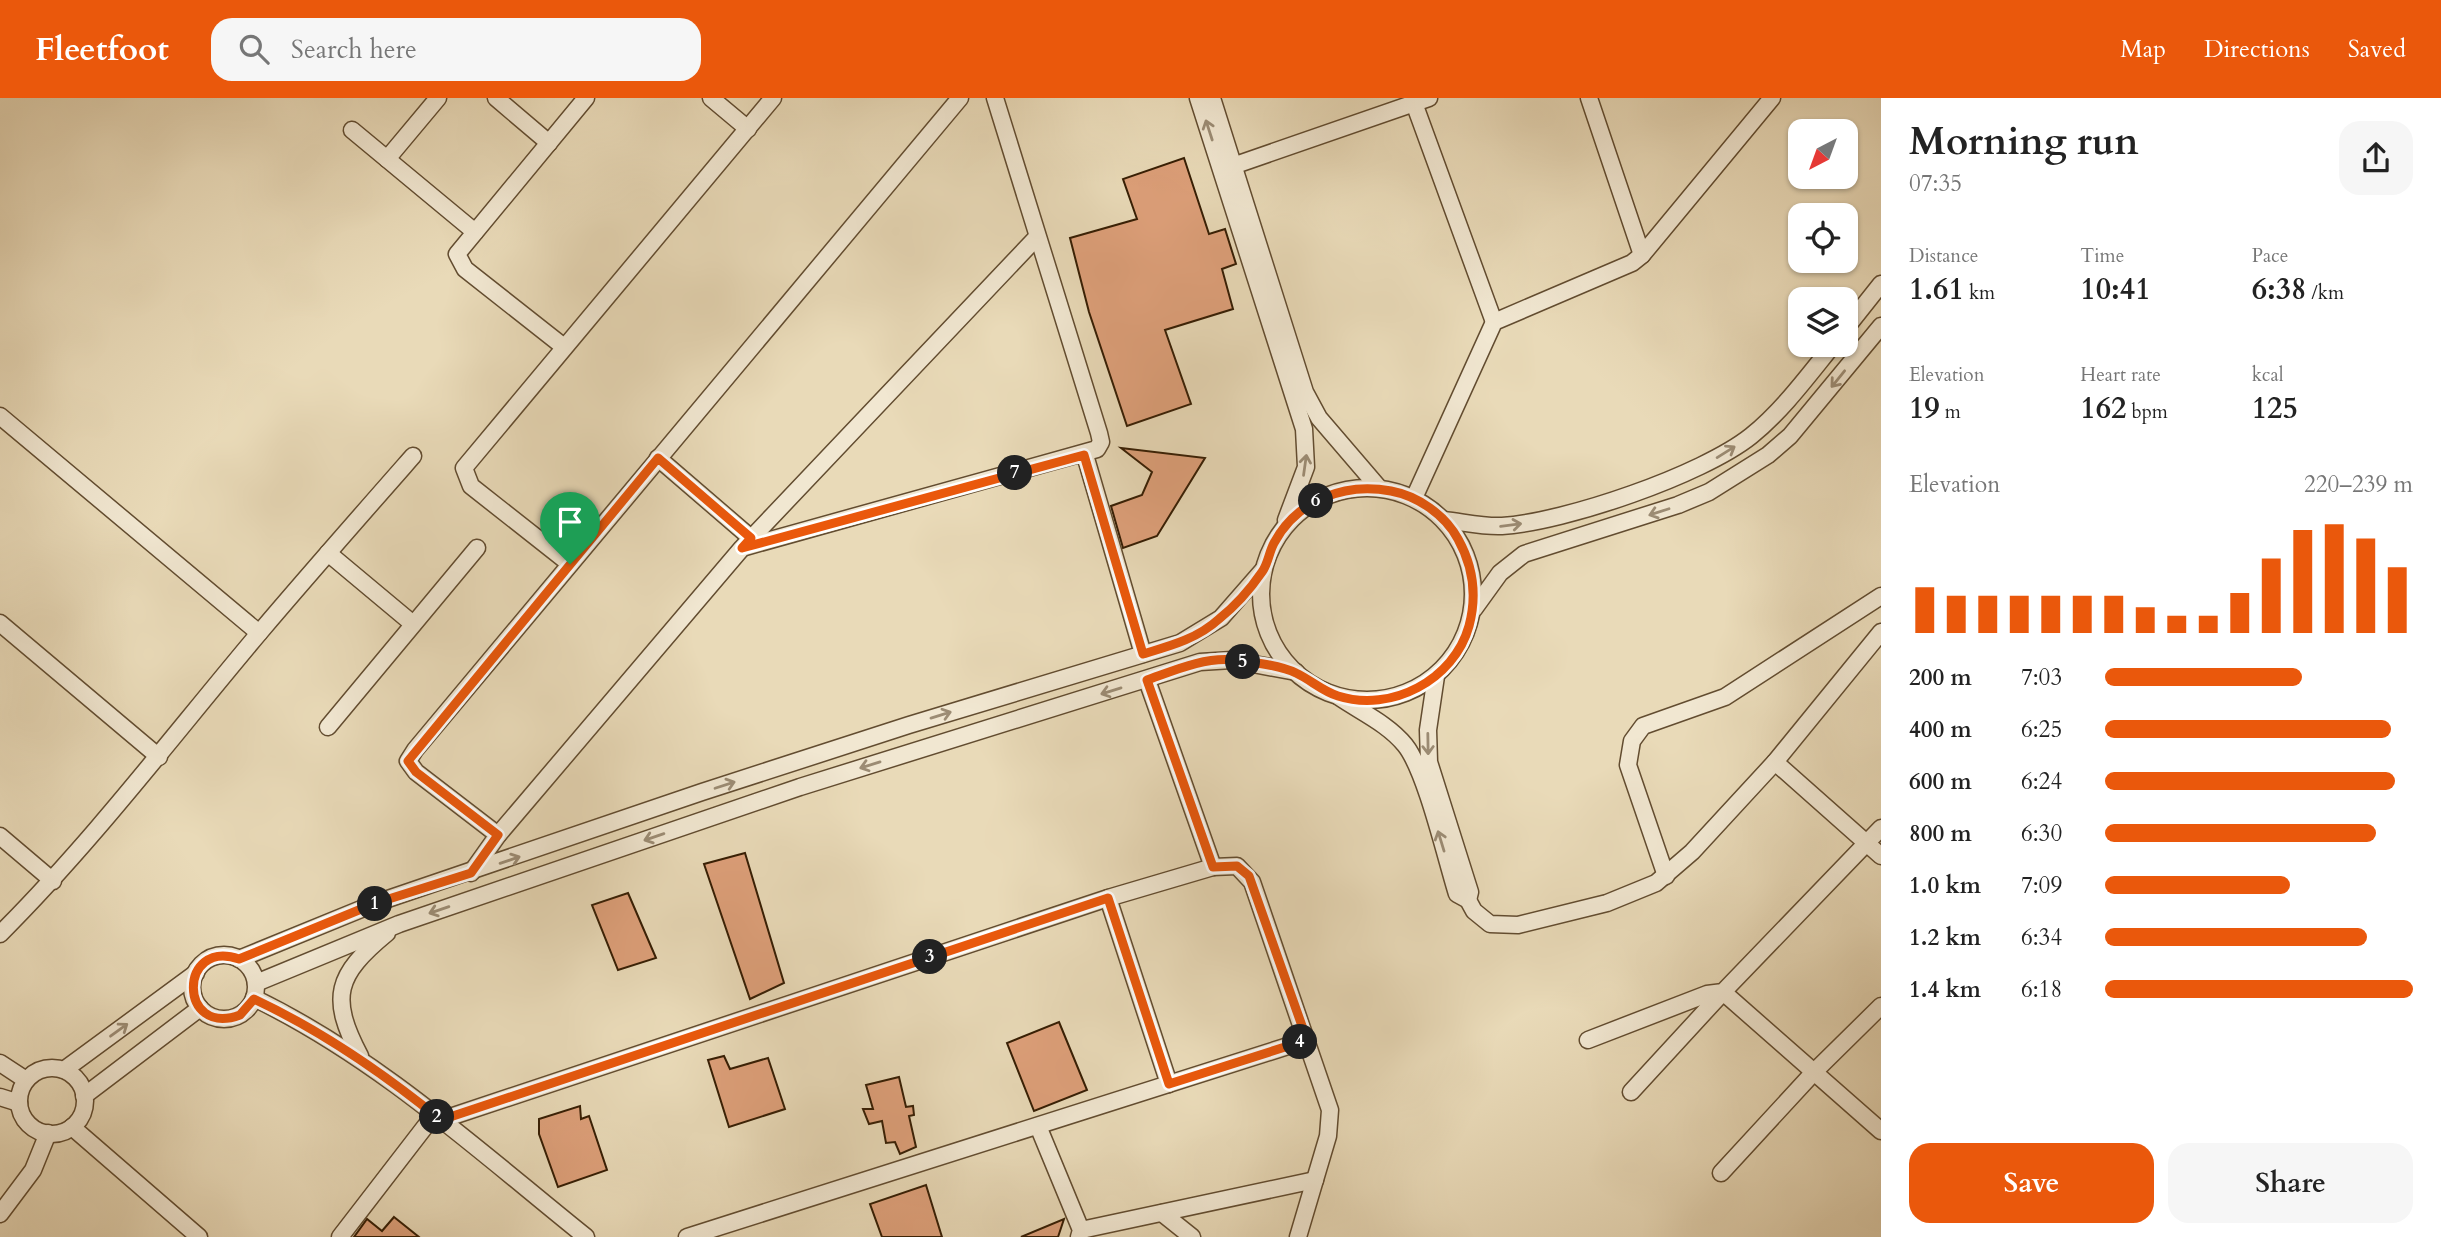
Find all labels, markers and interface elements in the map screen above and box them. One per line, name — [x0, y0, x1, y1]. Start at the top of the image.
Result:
search box — [211, 18, 701, 81]
text: Fleetfoot — [35, 27, 169, 72]
icon: search — [235, 30, 273, 68]
text: Search here — [291, 32, 417, 67]
text: Map — [2120, 33, 2166, 66]
text: Directions — [2204, 33, 2310, 66]
text: Saved — [2348, 33, 2406, 66]
text: Morning run — [1909, 116, 2139, 168]
north arrow — [1788, 119, 1858, 189]
map controls — [1788, 119, 1858, 357]
one-way arrow — [1202, 120, 1214, 142]
button: share — [2339, 121, 2413, 195]
text: 07:35 — [1909, 168, 1962, 199]
button: locate — [1788, 203, 1858, 273]
text: Distance — [1909, 243, 1978, 269]
text: Time — [2080, 243, 2124, 269]
text: Pace — [2252, 243, 2288, 269]
text: 1.61 — [1909, 269, 1964, 310]
text: 10:41 — [2080, 269, 2151, 310]
text: 6:38 — [2252, 269, 2306, 310]
text: km — [1964, 280, 1995, 306]
text: /km — [2306, 280, 2344, 306]
button: layers — [1788, 287, 1858, 357]
text: Elevation — [1909, 362, 1984, 388]
text: Heart rate — [2080, 362, 2161, 388]
text: kcal — [2252, 362, 2284, 388]
one-way arrow — [1830, 369, 1846, 387]
text: 19 — [1909, 388, 1940, 429]
text: 162 — [2080, 388, 2126, 429]
text: 125 — [2252, 388, 2298, 429]
text: m — [1940, 399, 1961, 425]
text: bpm — [2126, 399, 2168, 425]
one-way arrow — [1715, 445, 1735, 459]
one-way arrow — [1298, 454, 1311, 477]
pin: 7 — [998, 456, 1032, 490]
text: 7 — [1010, 459, 1019, 485]
text: Elevation — [1909, 469, 2000, 500]
text: 220–239 m — [2304, 469, 2413, 500]
pin: 6 — [1298, 484, 1334, 518]
text: 6 — [1311, 487, 1320, 513]
pin — [540, 492, 600, 564]
icon: arrive — [551, 503, 589, 541]
one-way arrow — [1648, 506, 1670, 519]
one-way arrow — [1499, 518, 1522, 531]
pin: 5 — [1226, 644, 1260, 680]
text: 5 — [1238, 648, 1247, 674]
text: 200 m — [1909, 662, 1972, 693]
text: 7:03 — [2021, 662, 2062, 693]
one-way arrow — [1100, 686, 1122, 699]
one-way arrow — [930, 708, 952, 720]
text: 400 m — [1909, 714, 1972, 745]
text: 6:25 — [2021, 714, 2062, 745]
one-way arrow — [1422, 732, 1435, 755]
one-way arrow — [859, 760, 881, 773]
text: 600 m — [1909, 766, 1972, 797]
text: 6:24 — [2021, 766, 2062, 797]
one-way arrow — [714, 778, 736, 791]
text: 800 m — [1909, 818, 1972, 849]
text: 6:30 — [2021, 818, 2062, 849]
one-way arrow — [1433, 830, 1446, 852]
one-way arrow — [644, 832, 666, 844]
one-way arrow — [499, 853, 521, 866]
text: 1.0 km — [1909, 870, 1981, 901]
text: 7:09 — [2021, 870, 2062, 901]
pin: 1 — [358, 886, 392, 922]
text: 1 — [370, 890, 379, 916]
one-way arrow — [428, 905, 450, 917]
text: 1.2 km — [1909, 922, 1981, 953]
text: 6:34 — [2021, 922, 2062, 953]
pin: 3 — [912, 940, 948, 974]
text: 3 — [925, 943, 934, 969]
text: 1.4 km — [1909, 974, 1981, 1005]
text: 6:18 — [2021, 974, 2062, 1005]
one-way arrow — [109, 1022, 128, 1037]
pin: 4 — [1282, 1024, 1318, 1060]
text: 4 — [1295, 1028, 1304, 1054]
pin: 2 — [420, 1100, 454, 1134]
text: 2 — [432, 1103, 441, 1129]
button: Save — [1909, 1143, 2154, 1223]
button: Share — [2168, 1143, 2413, 1223]

